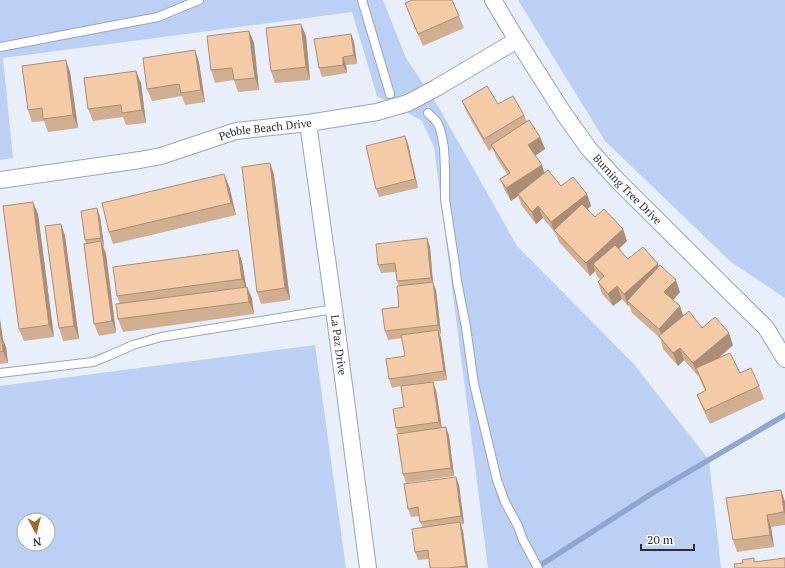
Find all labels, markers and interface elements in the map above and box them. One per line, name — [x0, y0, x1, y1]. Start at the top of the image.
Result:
street label: Pebble Beach Drive — [217, 115, 313, 143]
street label: Burning Tree Drive — [590, 151, 665, 228]
street label: La Paz Drive — [328, 314, 350, 376]
north arrow — [16, 512, 56, 552]
scale bar — [641, 526, 694, 552]
text: 20 m — [647, 532, 674, 547]
text: N — [32, 534, 42, 549]

